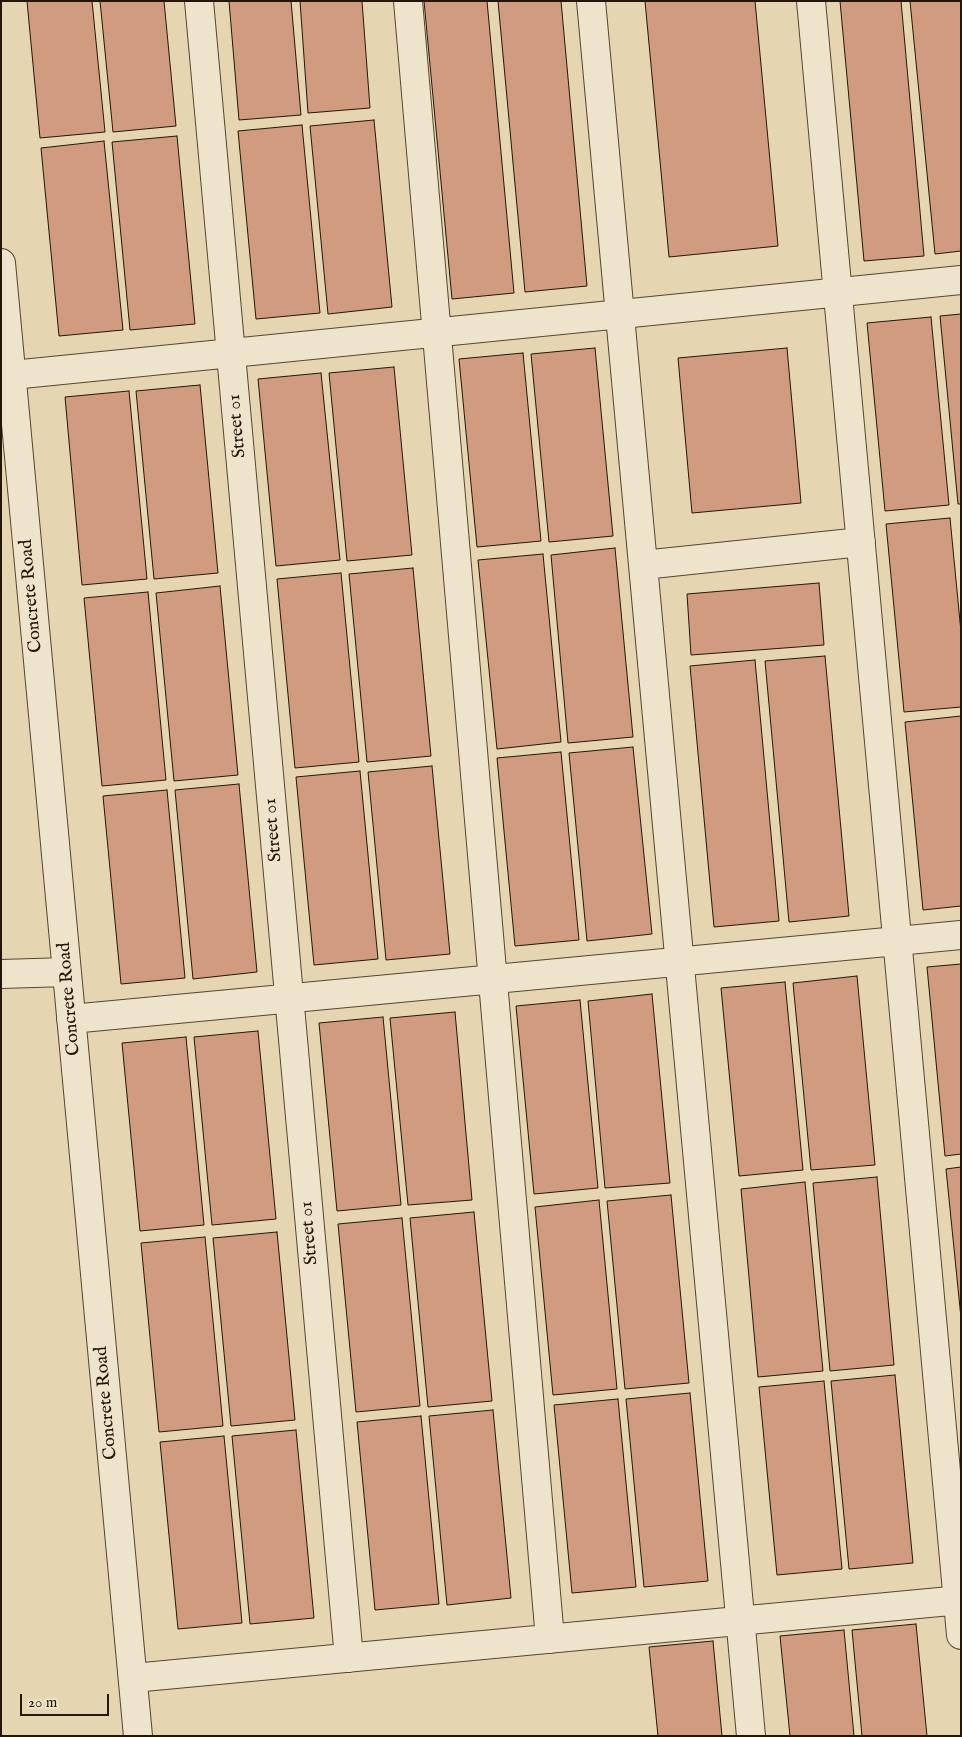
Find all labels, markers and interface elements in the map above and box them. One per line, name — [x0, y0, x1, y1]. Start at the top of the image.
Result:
street label: Street 01 — [224, 393, 252, 459]
street label: Concrete Road — [16, 538, 48, 654]
street label: Street 01 — [260, 797, 288, 863]
street label: Concrete Road — [54, 941, 86, 1057]
street label: Street 01 — [296, 1200, 324, 1266]
street label: Concrete Road — [91, 1345, 123, 1461]
scale bar — [22, 1684, 111, 1716]
text: 20 m — [28, 1693, 57, 1712]

